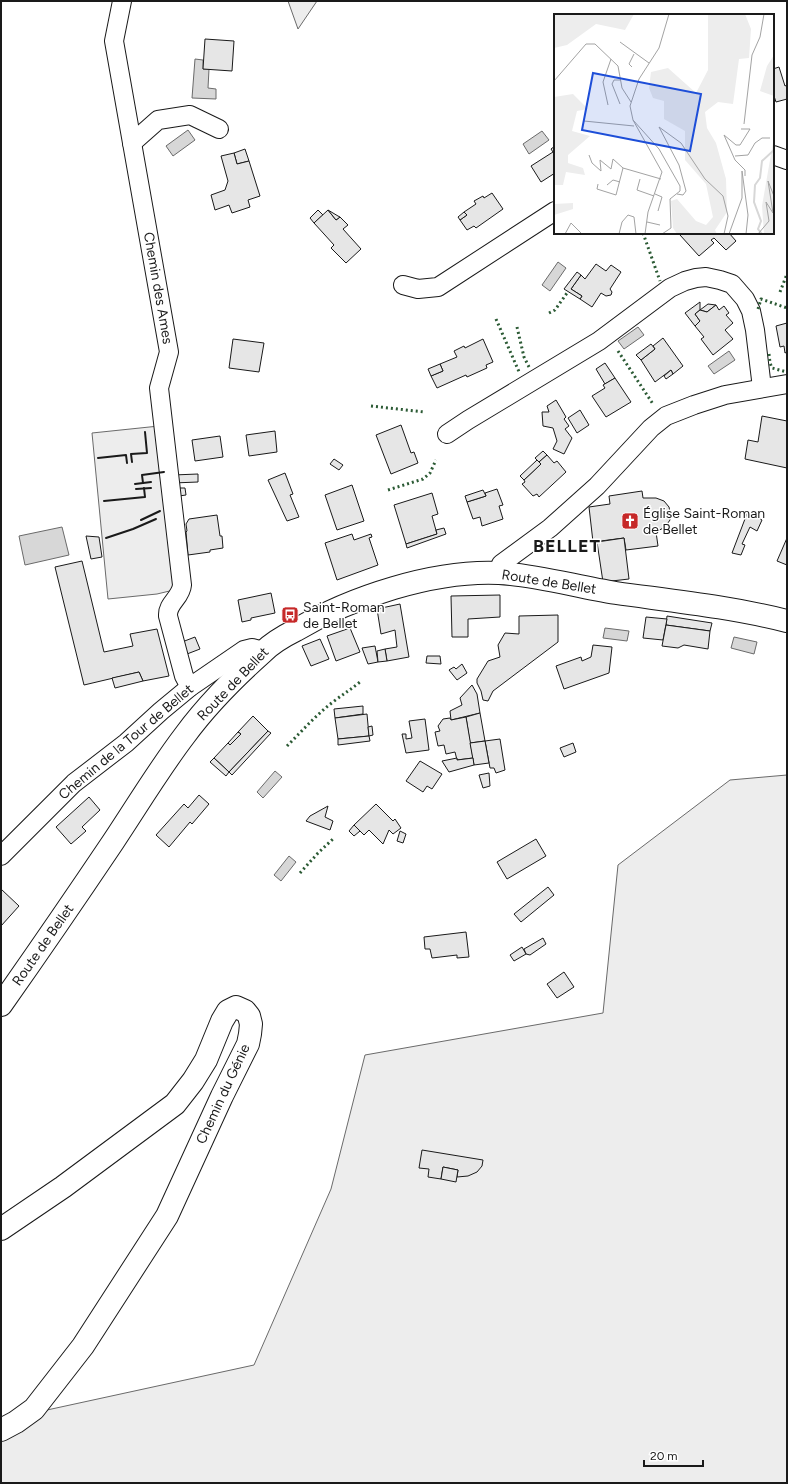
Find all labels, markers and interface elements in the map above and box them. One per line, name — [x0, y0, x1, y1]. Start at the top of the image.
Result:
inset map — [554, 14, 774, 234]
street label: Chemin des Ames — [140, 231, 176, 345]
place label: Église Saint-Roman de Bellet — [643, 505, 765, 538]
church icon: Église Saint-Roman de Bellet — [620, 511, 640, 531]
district label: BELLET — [533, 535, 601, 557]
street label: Route de Bellet — [500, 566, 598, 598]
place label: Saint-Roman de Bellet — [303, 599, 385, 632]
bus stop icon: Saint-Roman de Bellet — [280, 605, 300, 625]
street label: Route de Bellet — [194, 644, 272, 724]
street label: Chemin de la Tour de Bellet — [55, 681, 197, 803]
street label: Route de Bellet — [9, 901, 77, 989]
street label: Chemin du Génie — [192, 1041, 254, 1147]
scale bar — [644, 1442, 703, 1468]
text: 20 m — [650, 1449, 678, 1463]

